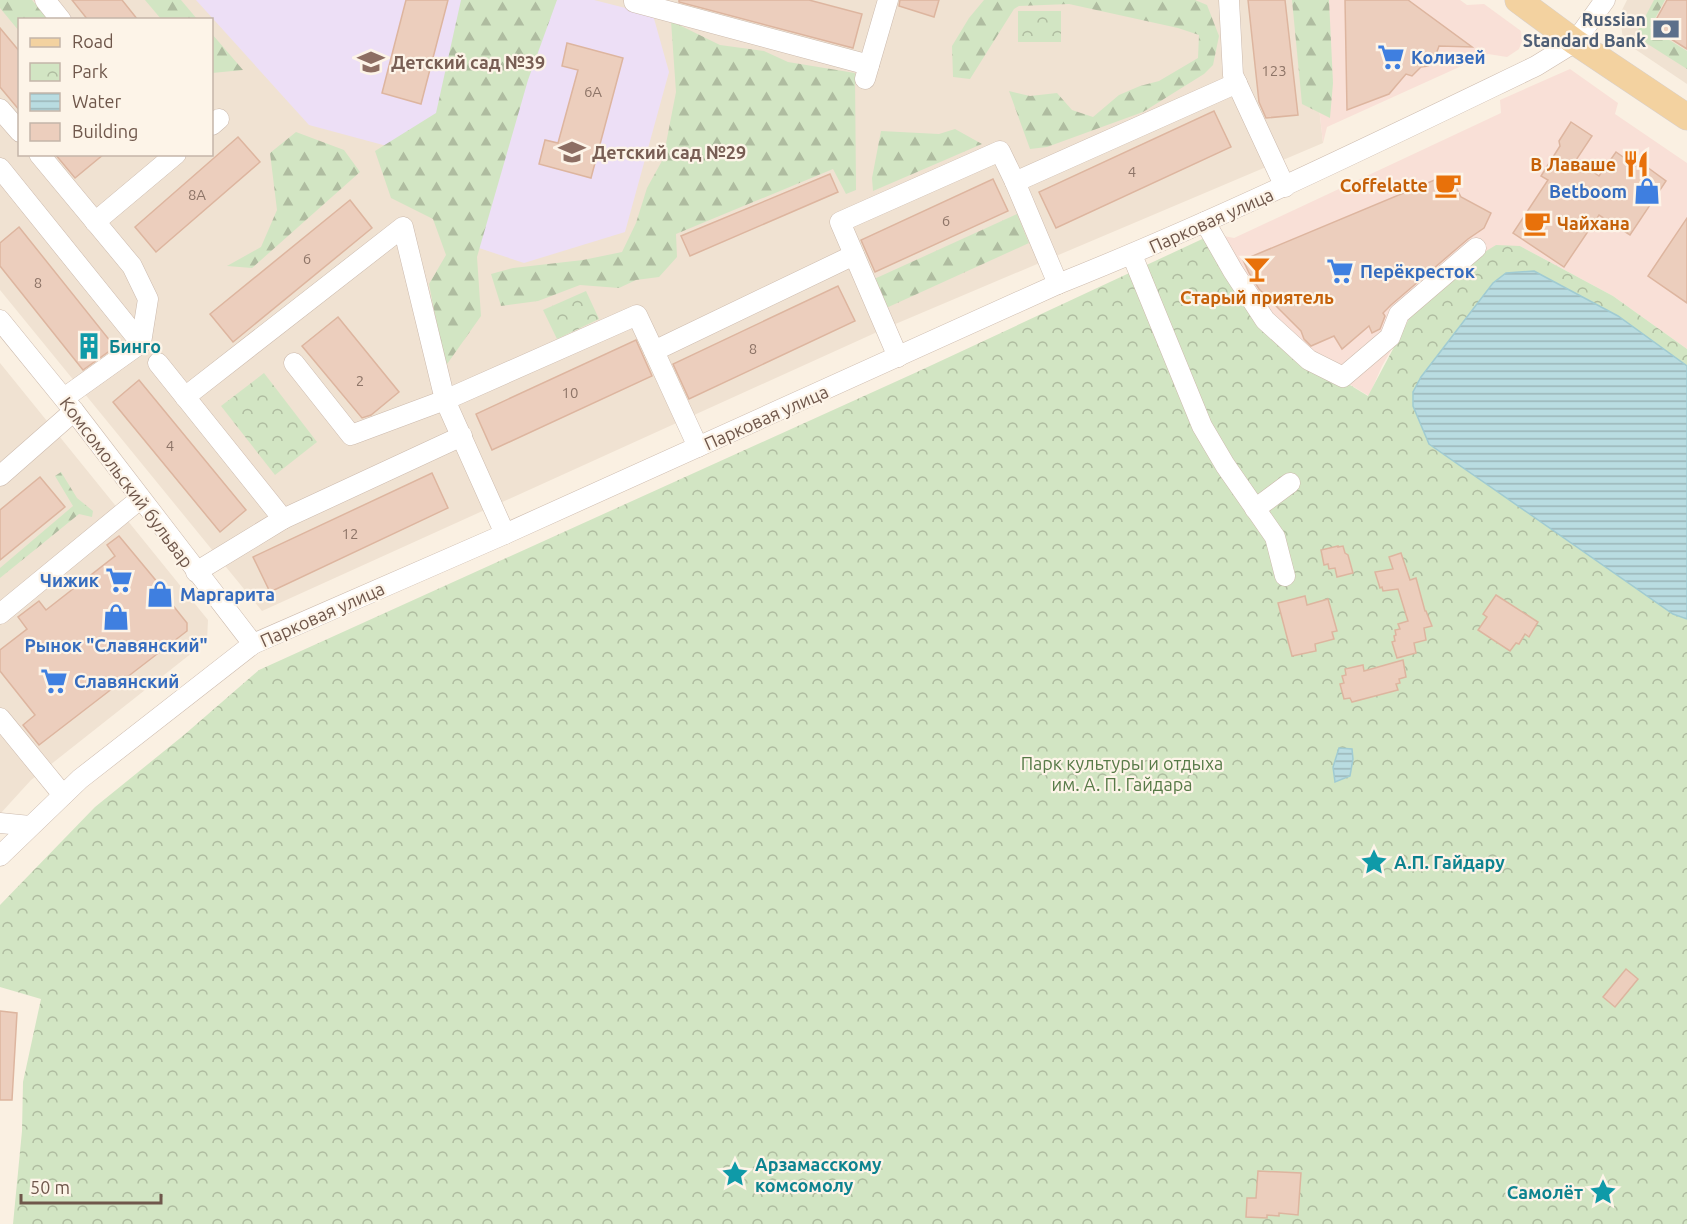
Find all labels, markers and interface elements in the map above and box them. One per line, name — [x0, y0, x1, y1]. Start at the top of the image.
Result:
place label: Russian Standard Bank — [1523, 9, 1646, 50]
bank icon: Russian Standard Bank — [1651, 14, 1681, 44]
legend — [18, 18, 213, 156]
text: Road — [72, 31, 114, 51]
supermarket icon: Колизей — [1376, 42, 1406, 72]
school or university icon: Детский сад №39 — [356, 47, 386, 77]
place label: Колизей — [1411, 47, 1486, 67]
place label: Детский сад №39 — [391, 52, 545, 72]
text: Park — [72, 61, 108, 81]
house number: 123 — [1261, 62, 1287, 79]
house number: 6А — [584, 83, 602, 100]
text: Water — [72, 91, 122, 111]
text: Building — [72, 121, 138, 141]
school or university icon: Детский сад №29 — [557, 137, 587, 167]
place label: Детский сад №29 — [592, 142, 746, 162]
restaurant icon: В Лаваше — [1621, 149, 1651, 179]
place label: В Лаваше — [1530, 154, 1616, 174]
house number: 4 — [1128, 163, 1136, 180]
cafe icon: Coffelatte — [1433, 170, 1463, 200]
place label: Coffelatte — [1340, 175, 1428, 195]
shop icon: Betboom — [1632, 176, 1662, 206]
place label: Betboom — [1549, 181, 1627, 201]
street label: Парковая улица — [1146, 184, 1276, 256]
house number: 8А — [188, 186, 206, 203]
cafe icon: Чайхана — [1522, 208, 1552, 238]
house number: 6 — [942, 212, 950, 229]
place label: Чайхана — [1557, 213, 1630, 233]
house number: 6 — [303, 250, 311, 267]
bar icon: Старый приятель — [1242, 254, 1272, 284]
supermarket icon: Перёкресток — [1325, 256, 1355, 286]
place label: Перёкресток — [1360, 261, 1476, 281]
house number: 8 — [34, 274, 42, 291]
place label: Старый приятель — [1180, 287, 1334, 307]
building icon: Бинго — [74, 331, 104, 361]
place label: Бинго — [109, 336, 161, 356]
house number: 8 — [749, 340, 757, 357]
house number: 2 — [356, 372, 364, 389]
street label: Парковая улица — [701, 381, 831, 453]
house number: 10 — [562, 384, 578, 401]
street label: Комсомольский бульвар — [56, 393, 198, 571]
house number: 4 — [166, 437, 174, 454]
house number: 12 — [342, 525, 358, 542]
supermarket icon: Чижик — [104, 565, 134, 595]
place label: Чижик — [40, 570, 100, 590]
street label: Парковая улица — [257, 578, 387, 650]
shop icon: Маргарита — [145, 579, 175, 609]
place label: Маргарита — [180, 584, 275, 604]
shop icon: Рынок "Славянский" — [101, 602, 131, 632]
place label: Рынок "Славянский" — [24, 635, 208, 655]
supermarket icon: Славянский — [39, 666, 69, 696]
place label: Славянский — [74, 671, 179, 691]
park label: Парк культуры и отдыха им. А. П. Гайдара — [1021, 753, 1223, 794]
place icon: А.П. Гайдару — [1359, 847, 1389, 877]
place label: А.П. Гайдару — [1394, 852, 1505, 872]
place label: Арзамасскому комсомолу — [755, 1154, 882, 1195]
place icon: Арзамасскому комсомолу — [720, 1159, 750, 1189]
scale bar — [21, 1167, 160, 1205]
text: 50 m — [30, 1177, 70, 1197]
place icon: Самолёт — [1588, 1177, 1618, 1207]
place label: Самолёт — [1507, 1182, 1583, 1202]

